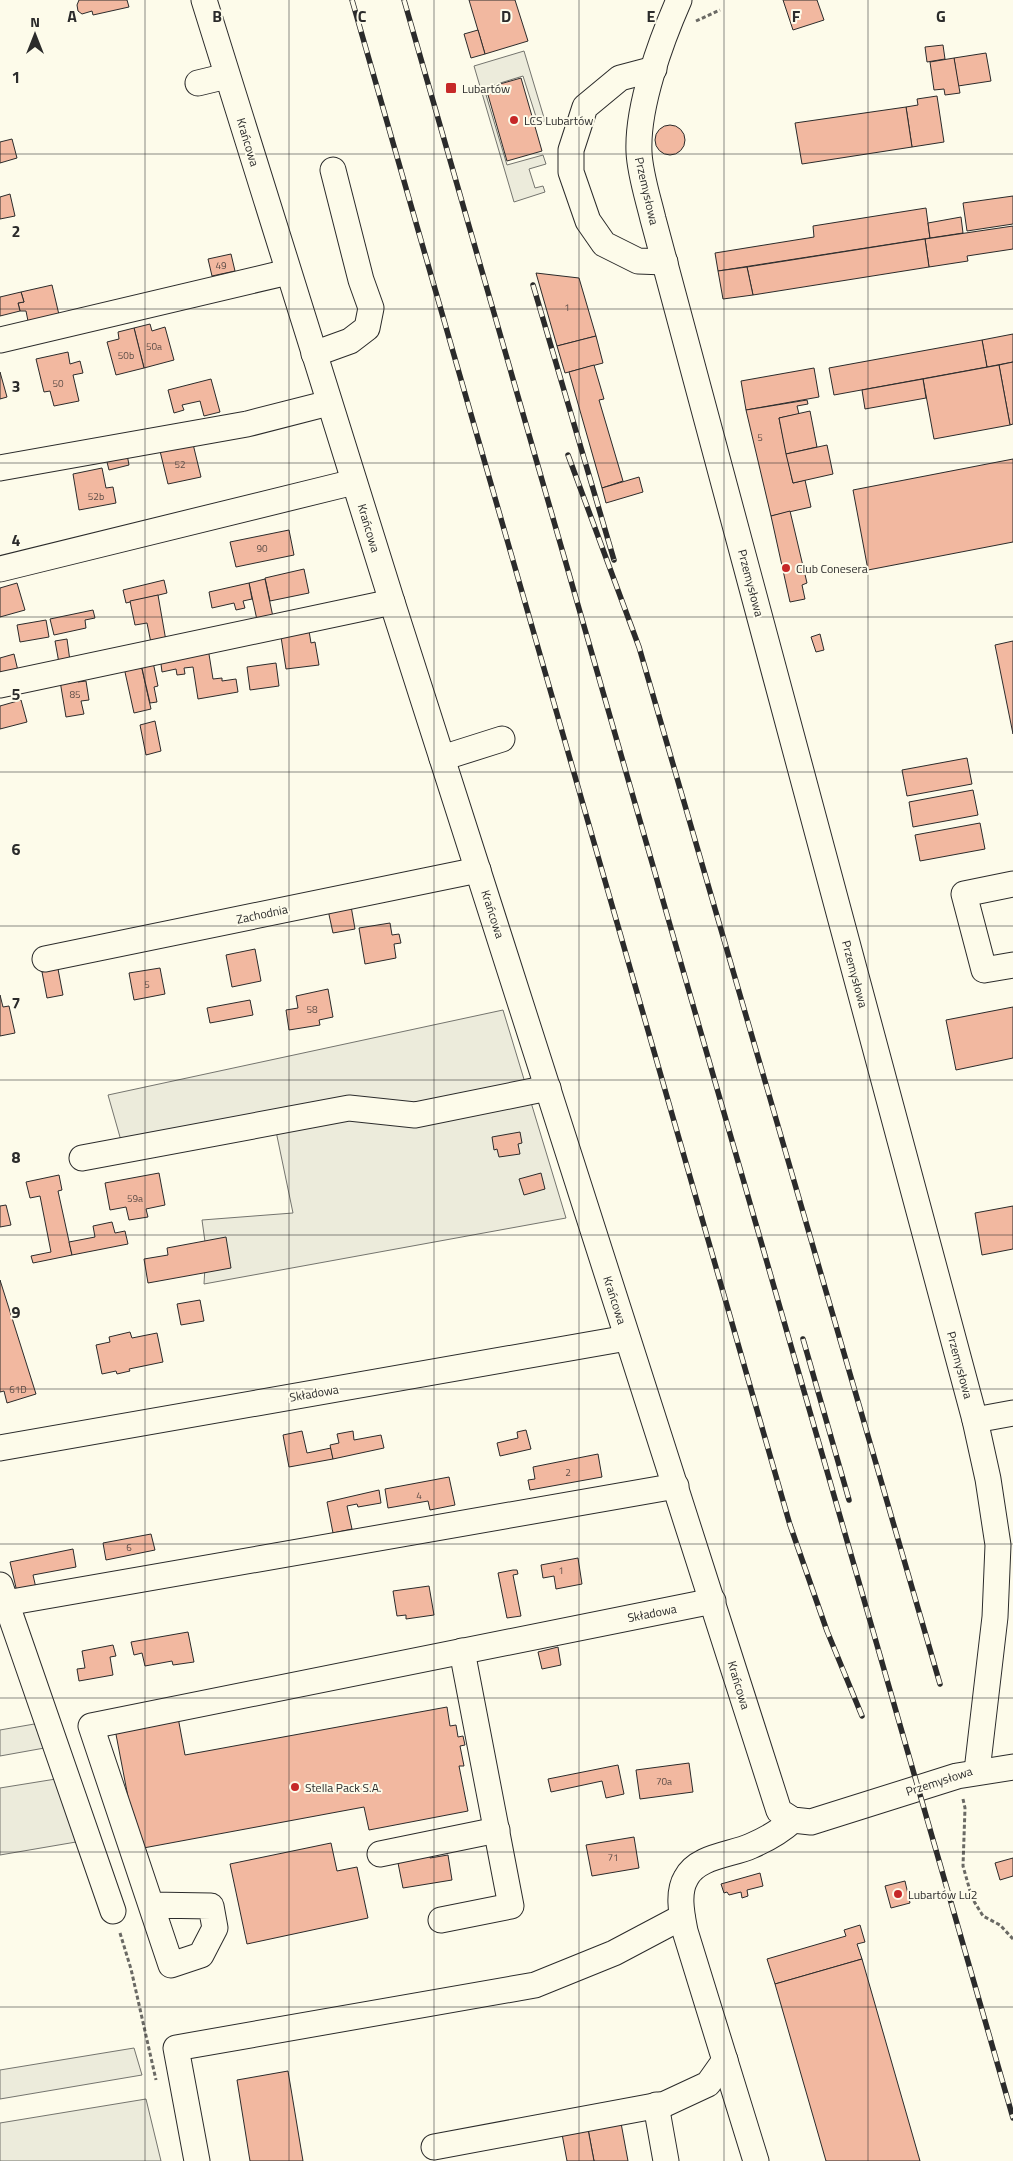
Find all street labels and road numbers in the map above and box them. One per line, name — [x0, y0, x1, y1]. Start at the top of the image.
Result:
street label: Krańcowa — [232, 115, 264, 169]
street label: Przemysłowa — [630, 155, 664, 227]
street label: Krańcowa — [353, 501, 385, 555]
street label: Przemysłowa — [733, 547, 769, 619]
street label: Krańcowa — [476, 887, 510, 941]
street label: Zachodnia — [235, 899, 289, 929]
street label: Przemysłowa — [837, 938, 873, 1010]
street label: Krańcowa — [598, 1273, 632, 1327]
street label: Przemysłowa — [942, 1329, 978, 1401]
street label: Składowa — [288, 1379, 340, 1407]
street label: Składowa — [626, 1599, 678, 1627]
street label: Krańcowa — [723, 1658, 755, 1712]
street label: Przemysłowa — [903, 1761, 975, 1801]

